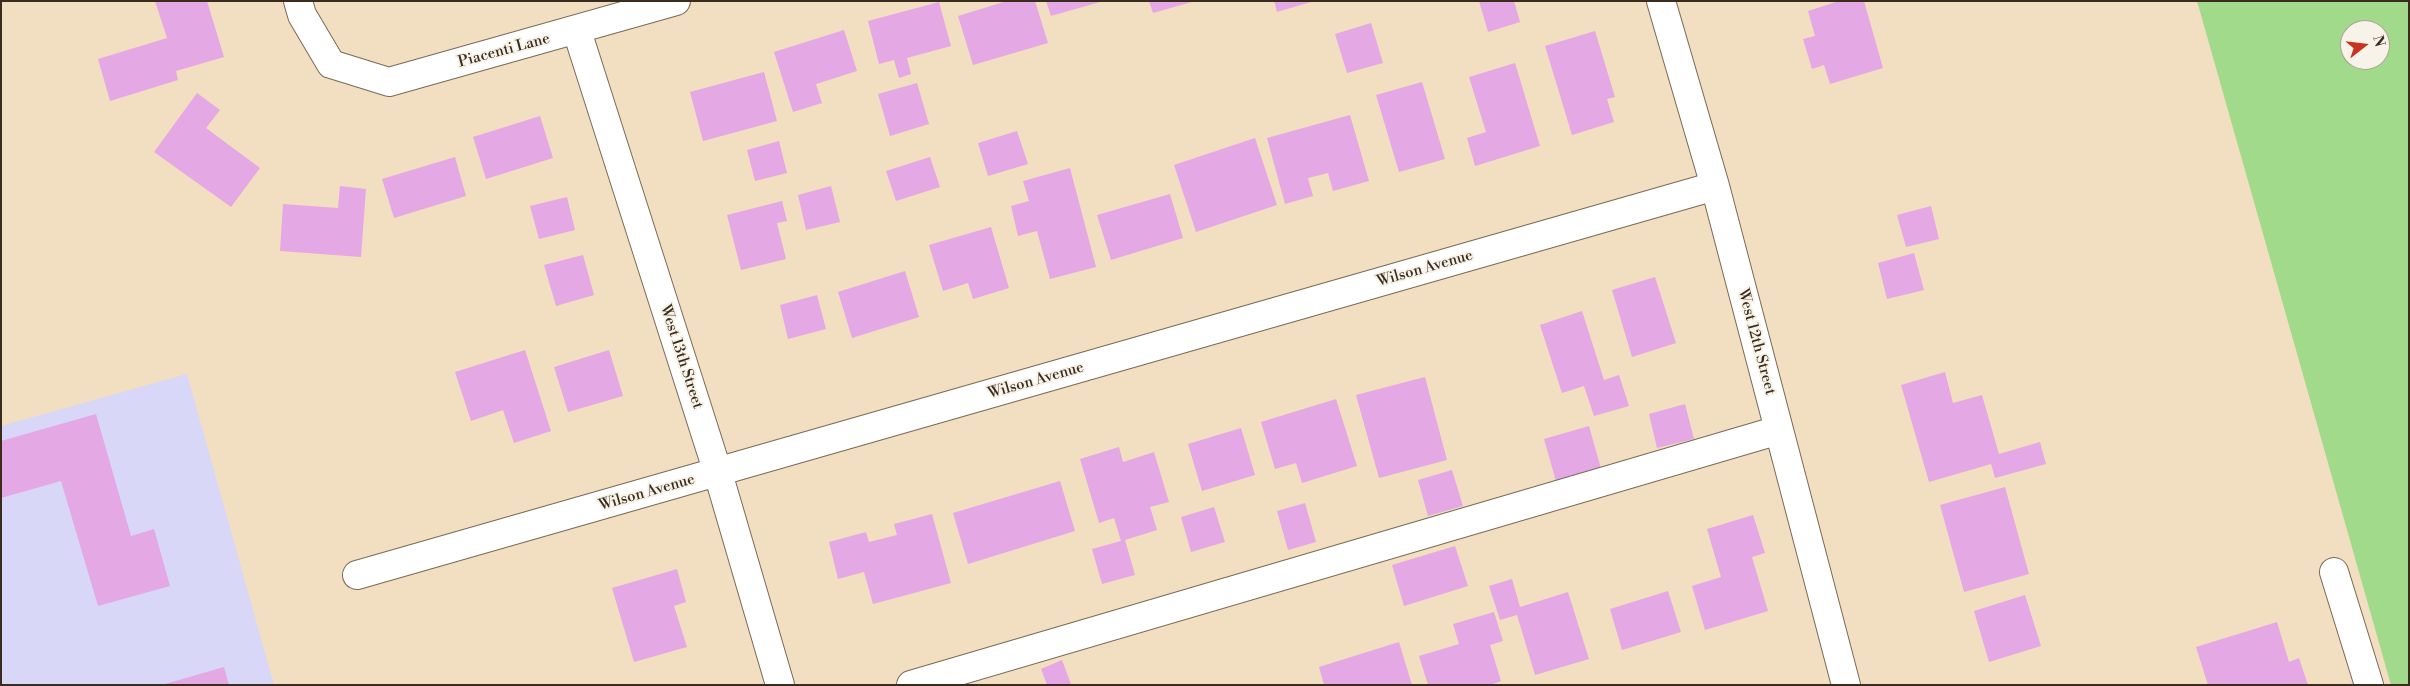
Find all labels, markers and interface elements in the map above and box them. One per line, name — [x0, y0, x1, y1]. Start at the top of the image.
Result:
north arrow — [2340, 20, 2390, 70]
street label: Piacenti Lane — [456, 30, 552, 72]
text: N — [2368, 33, 2389, 49]
street label: Wilson Avenue — [1375, 247, 1475, 291]
street label: West 12th Street — [1733, 287, 1779, 397]
street label: West 13th Street — [656, 303, 706, 411]
street label: Wilson Avenue — [986, 359, 1086, 403]
street label: Wilson Avenue — [597, 471, 697, 515]

